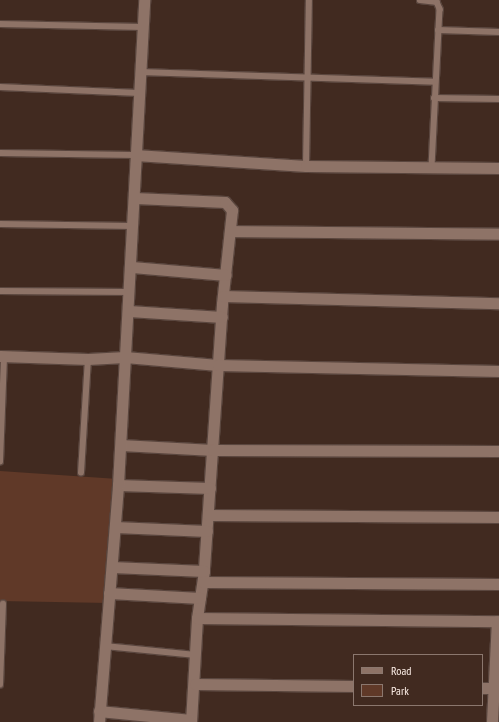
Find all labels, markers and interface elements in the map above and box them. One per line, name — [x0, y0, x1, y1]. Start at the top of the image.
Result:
legend — [353, 654, 483, 706]
text: Road — [391, 663, 411, 678]
text: Park — [391, 683, 409, 698]

